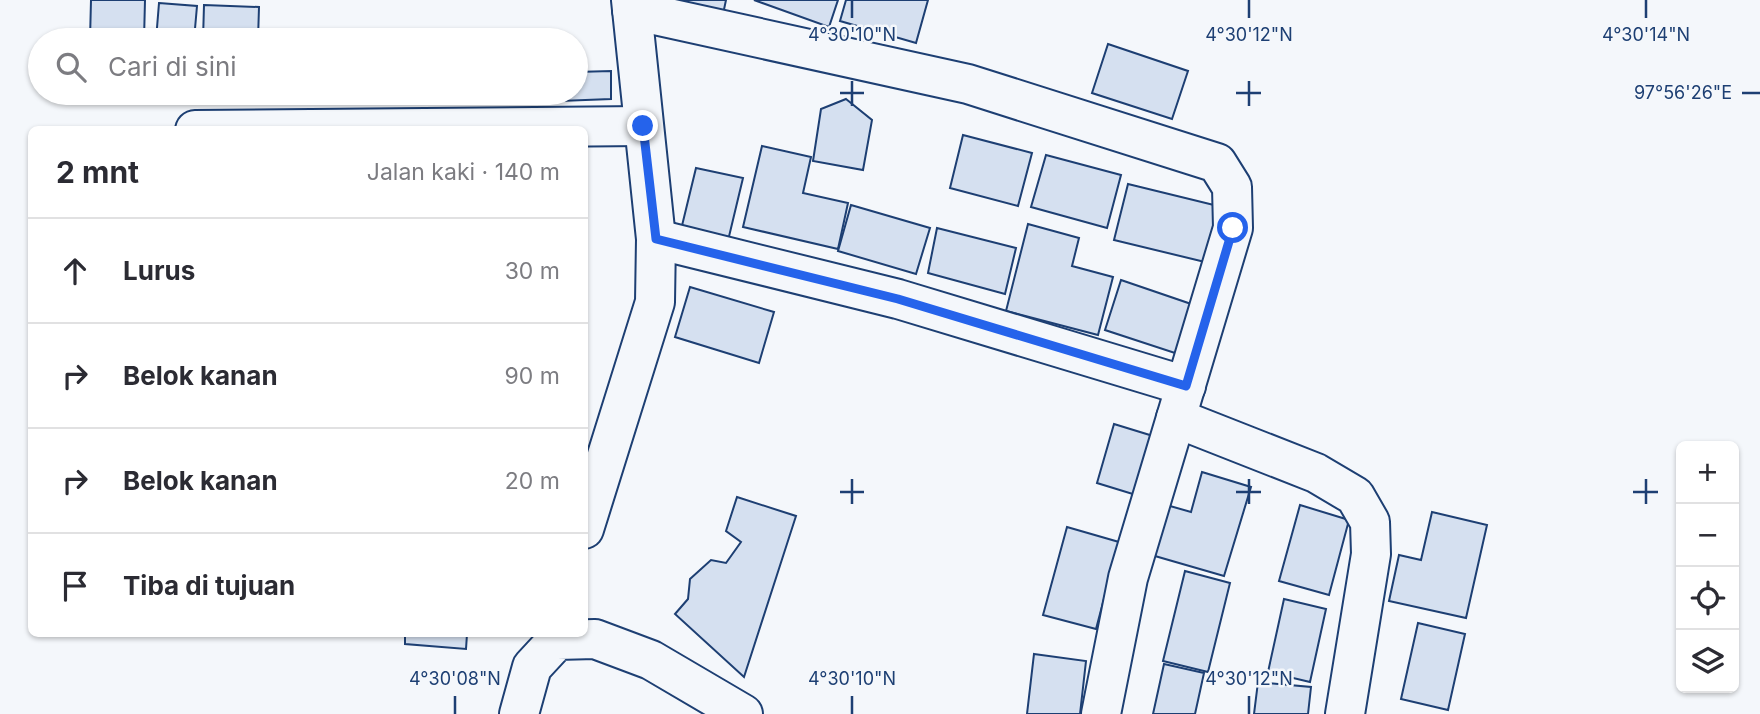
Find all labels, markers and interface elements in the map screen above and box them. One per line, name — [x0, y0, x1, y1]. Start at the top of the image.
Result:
text: 4°30'10"N — [808, 24, 896, 45]
text: 4°30'12"N — [1205, 24, 1293, 45]
text: 4°30'14"N — [1602, 24, 1690, 45]
search box — [28, 28, 588, 105]
icon: search — [52, 48, 90, 86]
text: Cari di sini — [108, 51, 237, 82]
text: 97°56'26"E — [1634, 82, 1732, 103]
route end — [627, 110, 658, 141]
text: 2 mnt — [56, 154, 139, 190]
text: Jalan kaki · 140 m — [367, 158, 560, 186]
route start — [1217, 212, 1248, 243]
icon: ahead — [56, 252, 94, 290]
text: Lurus — [123, 255, 195, 286]
text: 30 m — [505, 257, 560, 285]
icon: right — [56, 357, 94, 395]
text: Belok kanan — [123, 360, 278, 391]
text: 90 m — [505, 362, 560, 390]
map controls — [1676, 441, 1739, 693]
button: + — [1676, 441, 1739, 504]
icon: right — [56, 462, 94, 500]
text: Belok kanan — [123, 465, 278, 496]
text: 20 m — [505, 467, 560, 495]
button: − — [1676, 504, 1739, 567]
icon: arrive — [56, 567, 94, 605]
button: locate — [1676, 567, 1739, 630]
text: Tiba di tujuan — [123, 570, 295, 601]
button: layers — [1676, 630, 1739, 693]
text: 4°30'08"N — [409, 668, 501, 689]
text: 4°30'10"N — [808, 668, 896, 689]
text: 4°30'12"N — [1205, 668, 1293, 689]

